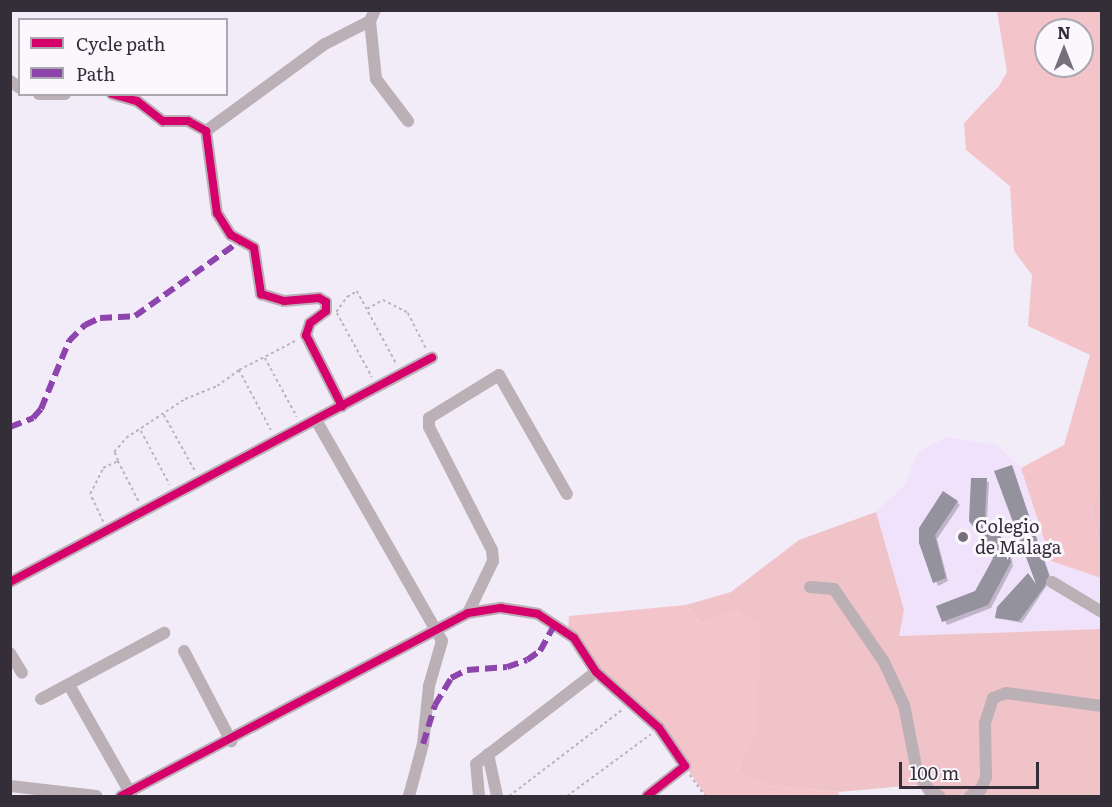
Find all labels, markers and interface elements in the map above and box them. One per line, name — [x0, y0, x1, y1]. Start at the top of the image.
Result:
legend — [18, 18, 228, 96]
north arrow — [1034, 18, 1094, 78]
text: N — [1057, 20, 1071, 44]
text: Cycle path — [76, 30, 165, 57]
text: Path — [76, 60, 115, 87]
place label: Colegio de Malaga — [975, 516, 1061, 558]
marker: Colegio de Malaga — [956, 530, 970, 544]
scale bar — [902, 750, 1042, 788]
text: 100 m — [910, 759, 959, 786]

